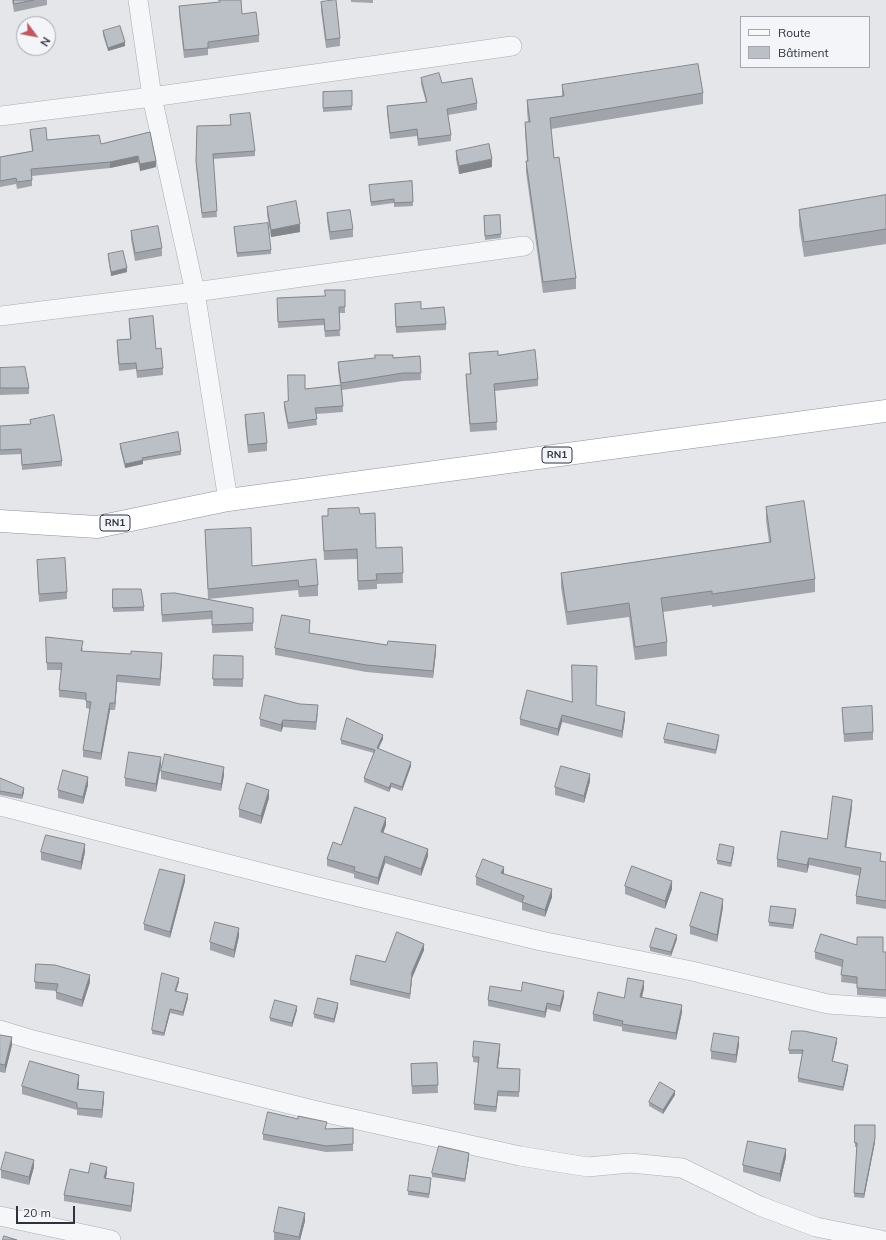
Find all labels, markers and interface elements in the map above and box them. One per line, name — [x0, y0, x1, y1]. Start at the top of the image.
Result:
north arrow — [16, 16, 56, 56]
legend — [740, 16, 870, 68]
text: Route — [778, 25, 811, 40]
text: N — [37, 35, 53, 49]
text: Bâtiment — [778, 45, 829, 60]
road number: RN1 — [542, 447, 572, 463]
road number: RN1 — [100, 515, 130, 531]
scale bar — [18, 1198, 77, 1224]
text: 20 m — [23, 1205, 51, 1220]

